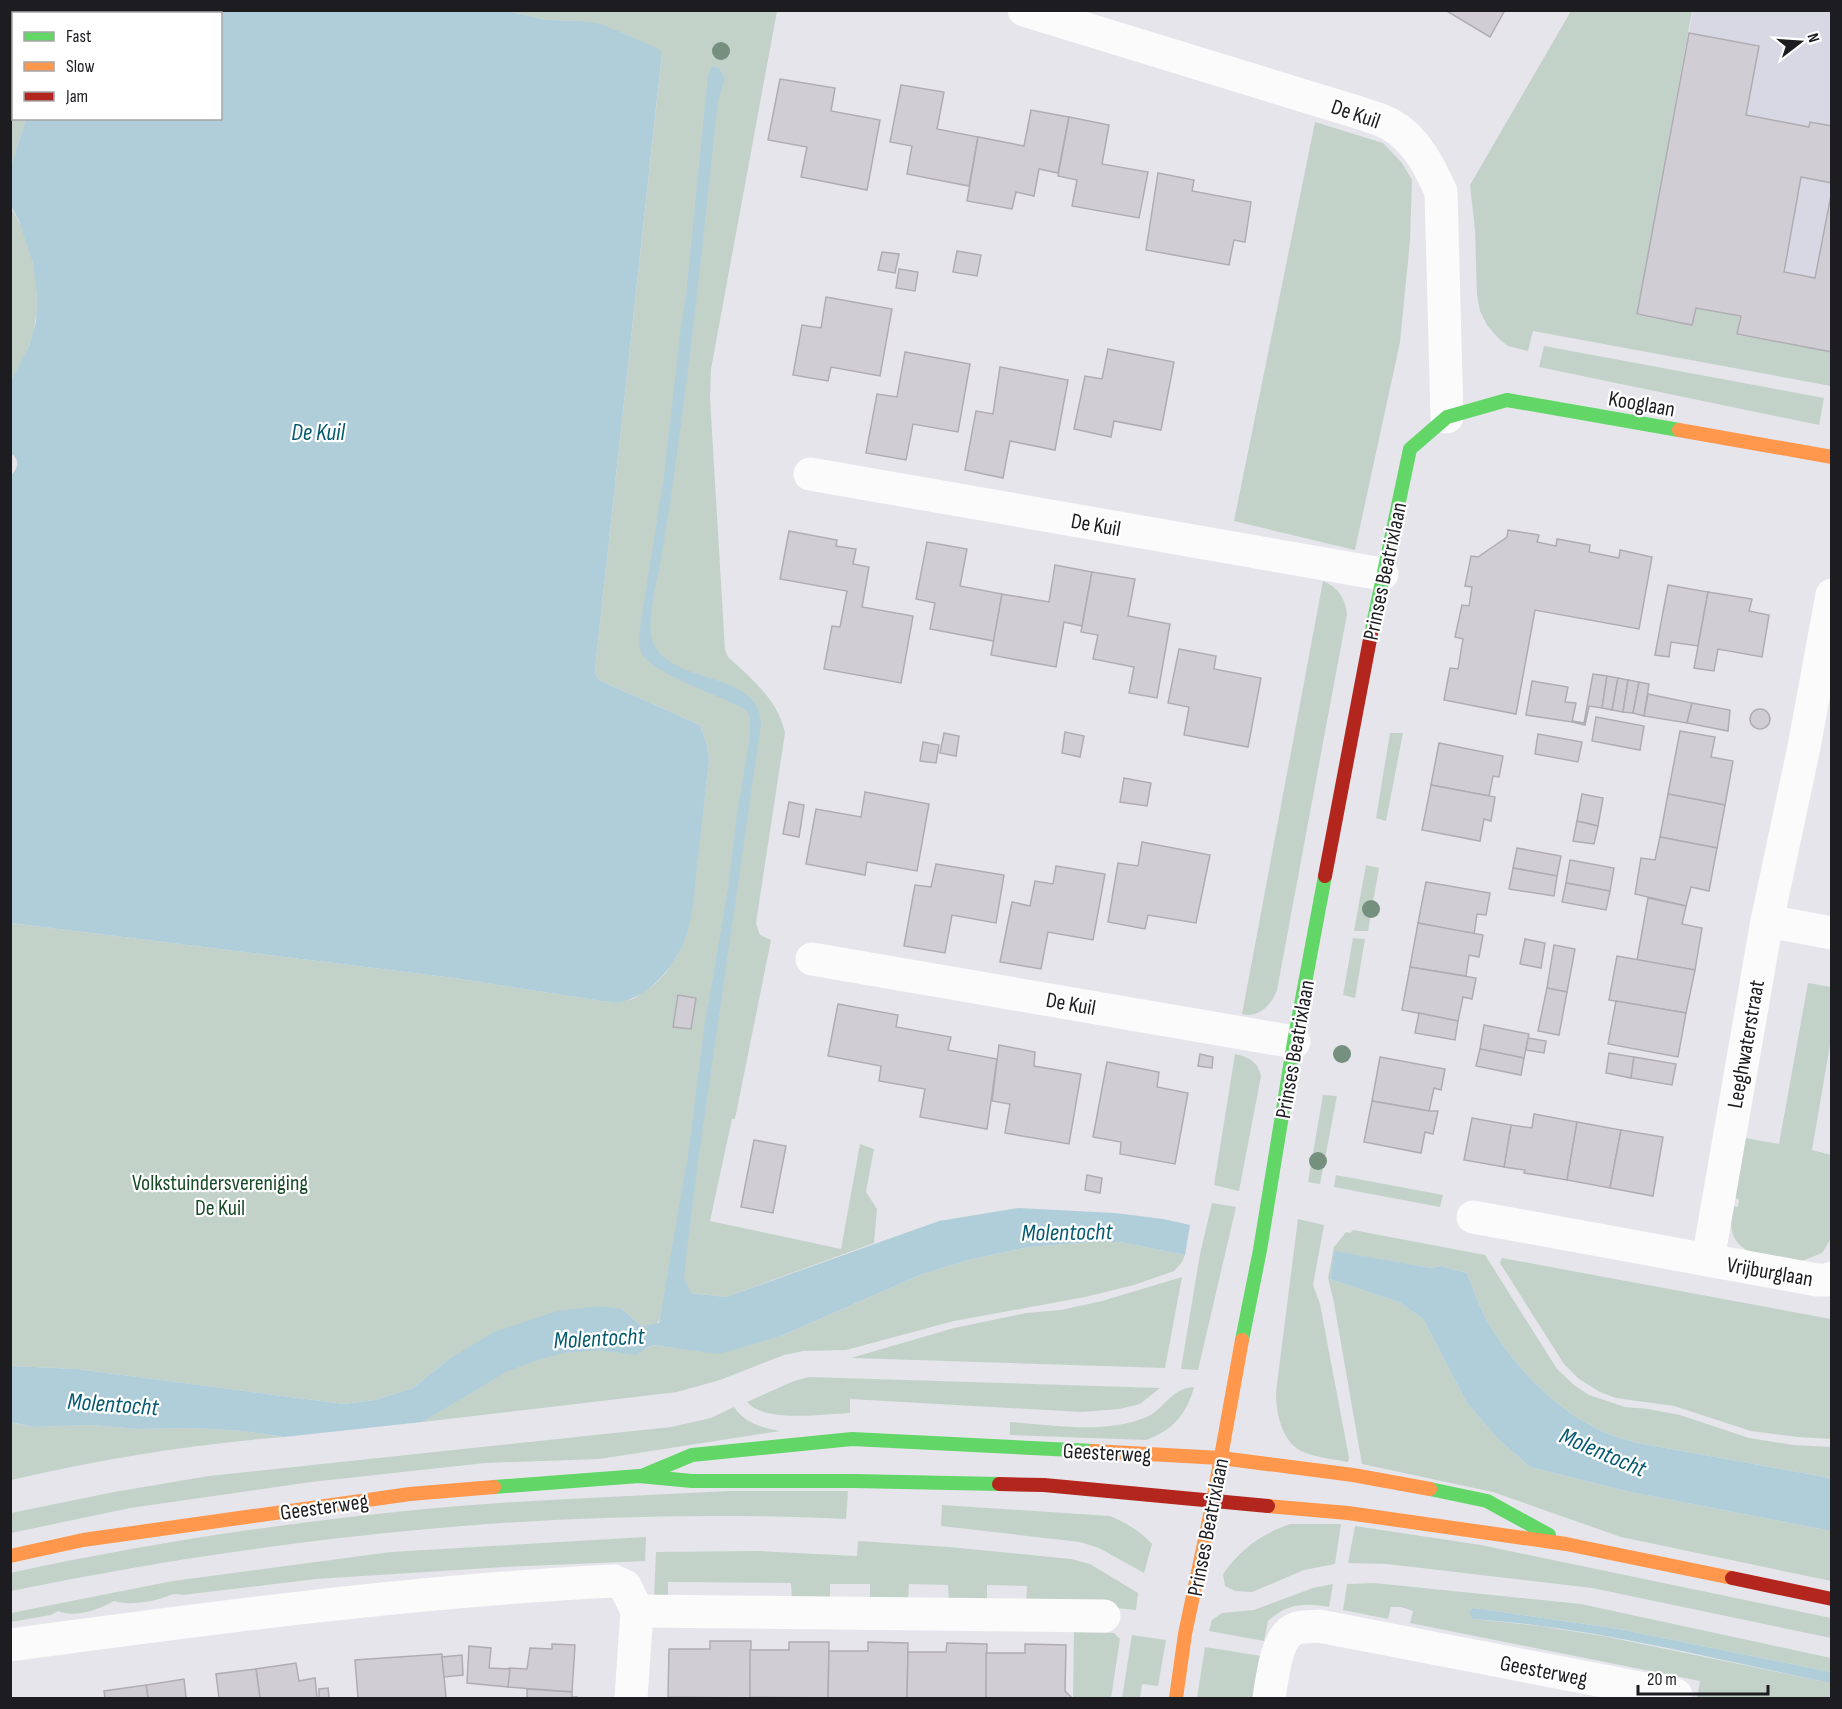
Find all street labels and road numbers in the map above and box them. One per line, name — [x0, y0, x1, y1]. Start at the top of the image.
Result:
street label: De Kuil — [1327, 93, 1384, 135]
street label: Kooglaan — [1606, 385, 1677, 424]
street label: Prinses Beatrixlaan — [1358, 500, 1413, 643]
street label: De Kuil — [1069, 508, 1123, 543]
street label: Prinses Beatrixlaan — [1270, 978, 1321, 1121]
street label: Leeghwaterstraat — [1722, 978, 1771, 1111]
street label: De Kuil — [1044, 987, 1098, 1022]
street label: Vrijburglaan — [1724, 1252, 1815, 1293]
street label: Geesterweg — [1062, 1438, 1152, 1469]
street label: Prinses Beatrixlaan — [1182, 1456, 1235, 1599]
street label: Geesterweg — [279, 1488, 370, 1527]
street label: Geesterweg — [1498, 1650, 1590, 1693]

